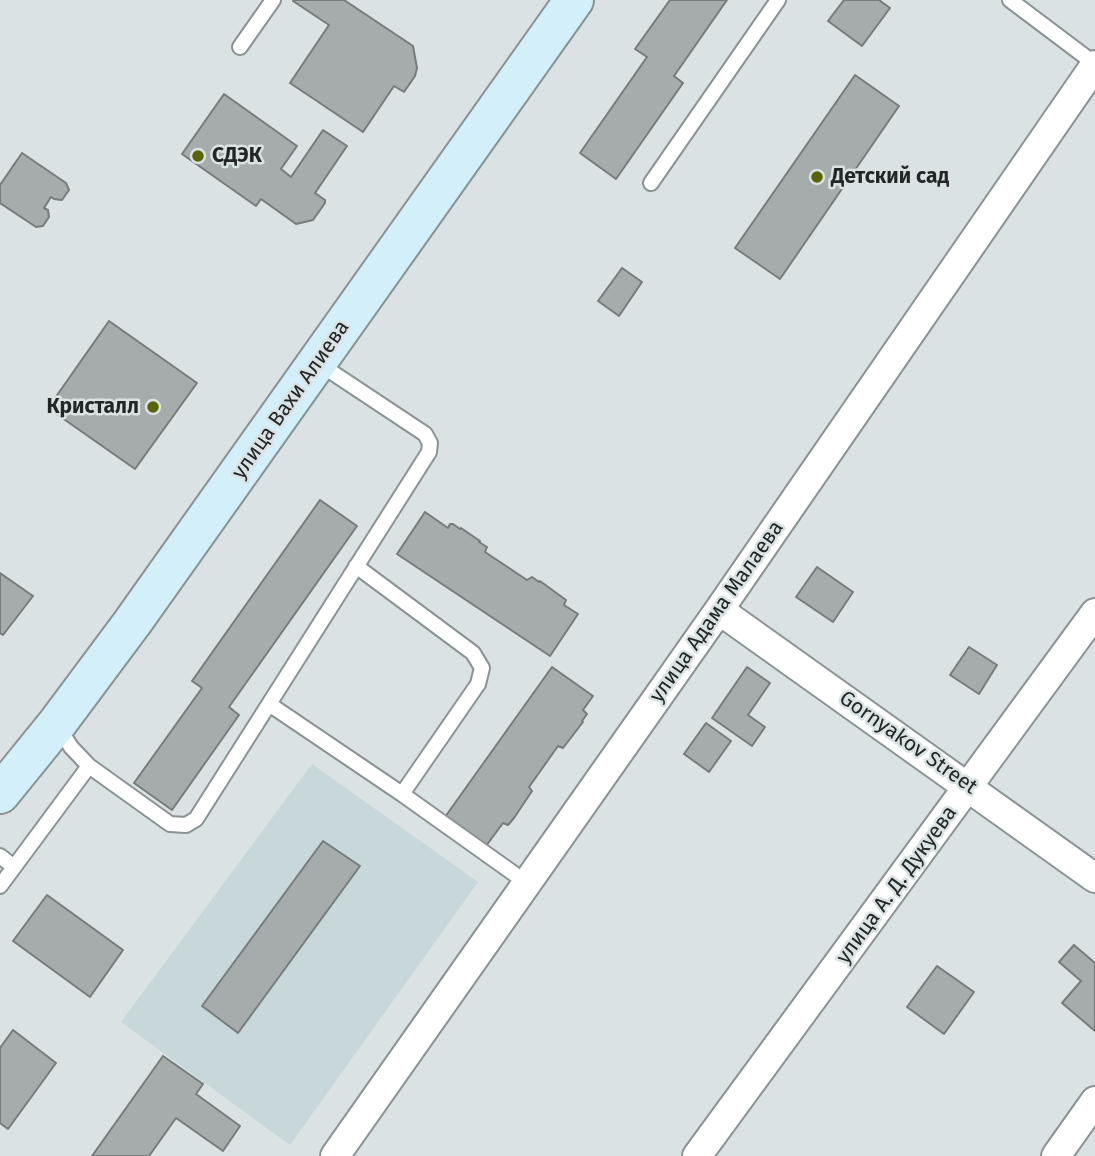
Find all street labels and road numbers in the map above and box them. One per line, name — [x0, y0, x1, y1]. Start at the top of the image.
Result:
street label: улица Вахи Алиева — [227, 316, 355, 484]
street label: улица Адама Малаева — [645, 516, 789, 708]
street label: Gornyakov Street — [834, 686, 982, 800]
street label: улица А. Д. Дукуева — [831, 801, 963, 969]

